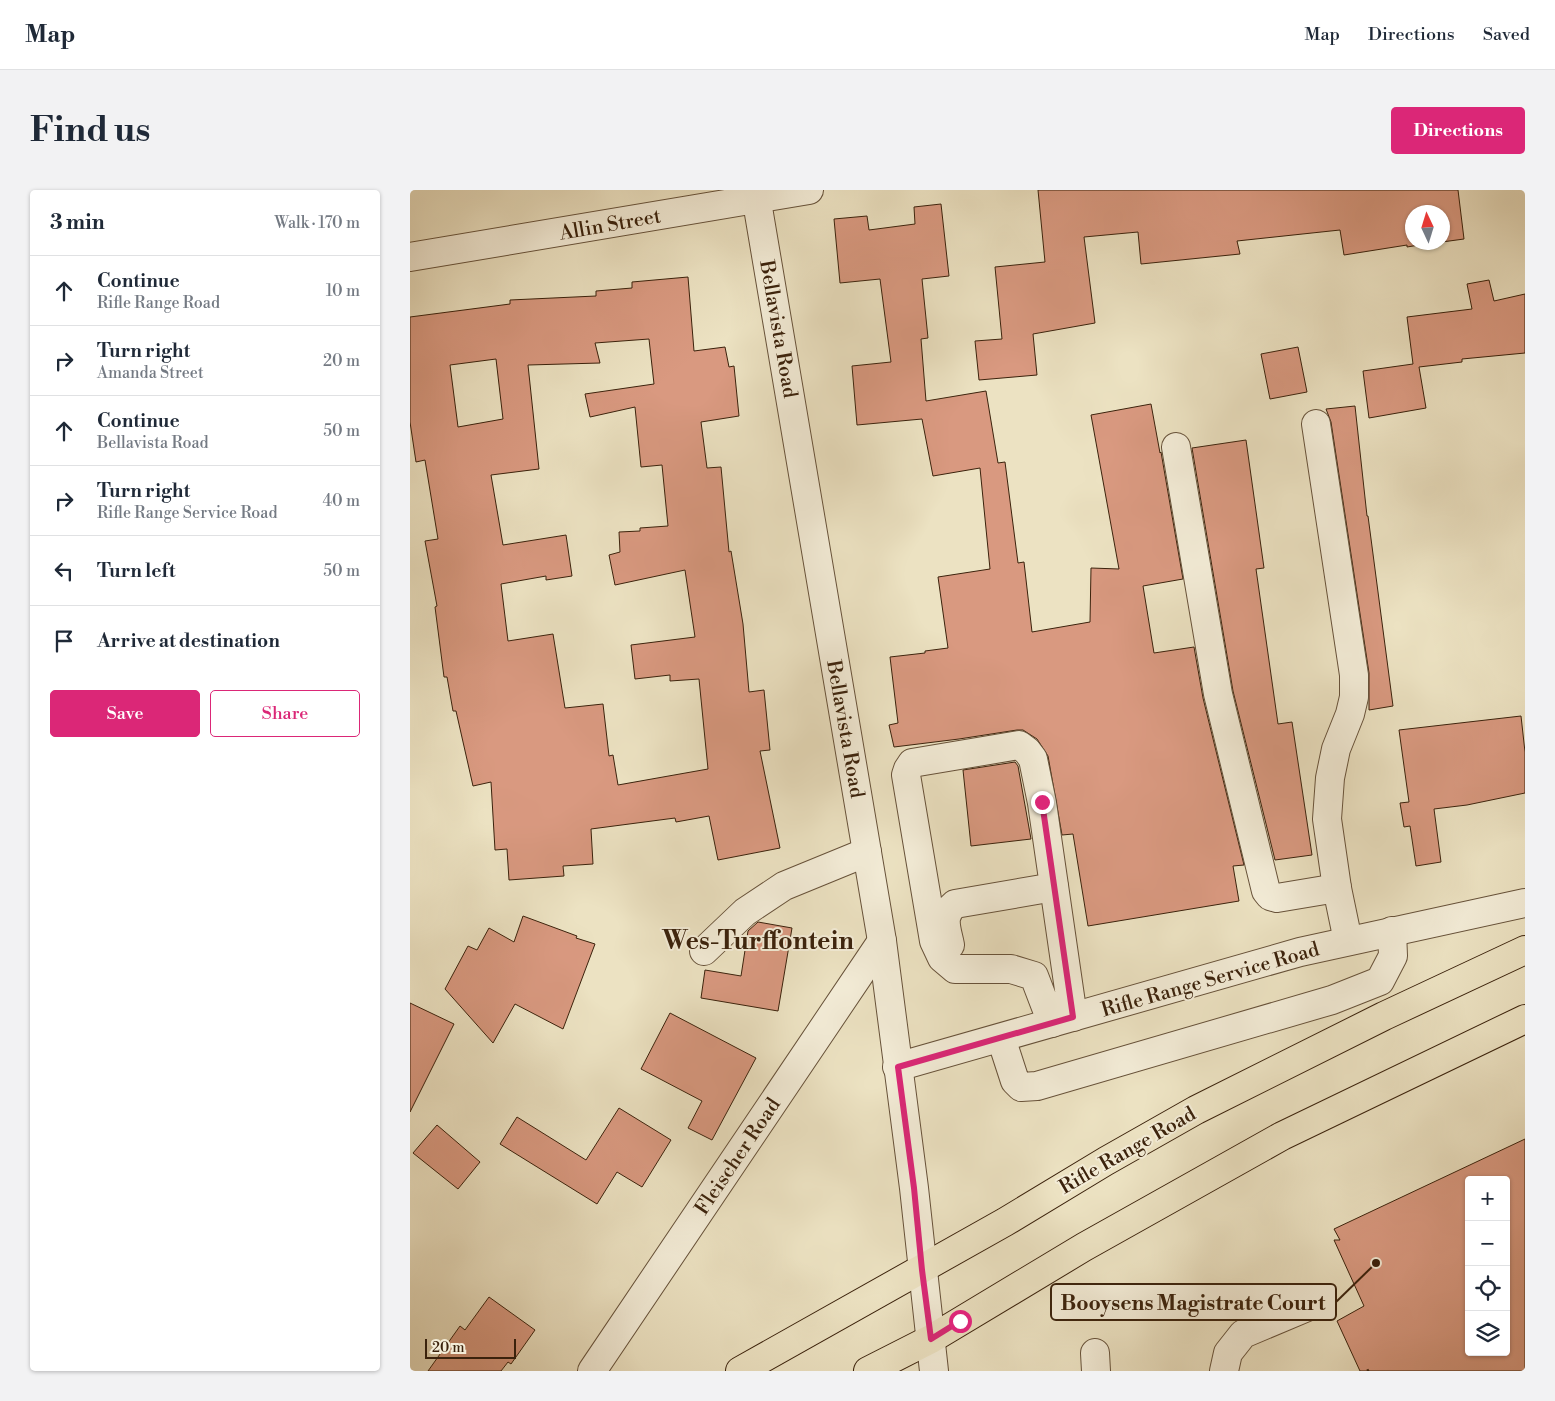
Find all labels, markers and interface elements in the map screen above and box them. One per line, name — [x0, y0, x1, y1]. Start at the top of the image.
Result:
text: Map — [25, 20, 75, 50]
text: Map — [1304, 23, 1340, 46]
text: Directions — [1368, 23, 1455, 46]
text: Saved — [1483, 23, 1530, 46]
button: Directions — [1391, 107, 1525, 154]
text: Find us — [30, 109, 150, 152]
street label: Allin Street — [557, 204, 663, 247]
north arrow — [1405, 205, 1450, 250]
text: 3 min — [50, 210, 105, 236]
text: Walk · 170 m — [274, 213, 360, 233]
street label: Bellavista Road — [753, 257, 802, 401]
text: Continue — [97, 269, 180, 293]
icon: ahead — [50, 277, 78, 305]
text: 10 m — [326, 281, 360, 301]
text: Rifle Range Road — [97, 293, 220, 313]
text: Turn right — [97, 339, 190, 363]
icon: right — [50, 347, 78, 375]
text: 20 m — [323, 351, 360, 371]
text: Amanda Street — [97, 363, 204, 383]
text: Continue — [97, 409, 180, 433]
icon: ahead — [50, 417, 78, 445]
text: 50 m — [323, 421, 360, 441]
text: Bellavista Road — [97, 433, 209, 453]
text: Turn right — [97, 479, 190, 503]
icon: right — [50, 487, 78, 515]
text: 40 m — [323, 491, 360, 511]
text: Rifle Range Service Road — [97, 503, 278, 523]
icon: left — [50, 557, 78, 585]
text: Turn left — [97, 559, 176, 583]
text: 50 m — [323, 561, 360, 581]
icon: arrive — [50, 627, 78, 655]
text: Arrive at destination — [97, 629, 280, 653]
street label: Bellavista Road — [820, 657, 869, 801]
button: Save — [50, 690, 200, 737]
button: Share — [210, 690, 360, 737]
route end — [1031, 791, 1054, 814]
district label: Wes-Turffontein — [661, 926, 854, 957]
street label: Rifle Range Service Road — [1099, 937, 1323, 1024]
street label: Fleischer Road — [690, 1093, 787, 1220]
street label: Rifle Range Road — [1055, 1102, 1201, 1201]
map controls — [1465, 1176, 1510, 1356]
button: + — [1465, 1176, 1510, 1221]
button: − — [1465, 1221, 1510, 1266]
button: locate — [1465, 1266, 1510, 1311]
callout: Booysens Magistrate Court — [1051, 1284, 1336, 1320]
text: Booysens Magistrate Court — [1060, 1291, 1326, 1317]
route start — [949, 1310, 972, 1333]
button: layers — [1465, 1311, 1510, 1356]
scale bar — [425, 1336, 516, 1359]
text: 20 m — [432, 1339, 464, 1357]

